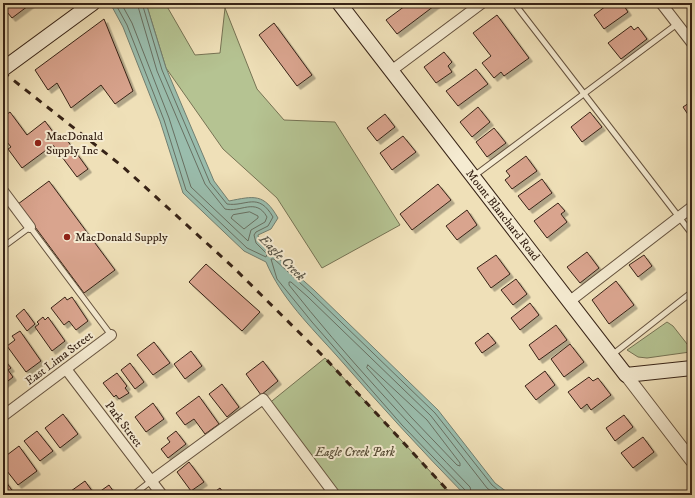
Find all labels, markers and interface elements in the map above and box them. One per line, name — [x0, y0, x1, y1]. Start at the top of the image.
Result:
place label: MacDonald Supply Inc — [46, 129, 103, 158]
marker: MacDonald Supply Inc — [33, 138, 43, 148]
street label: Mount Blanchard Road — [462, 167, 543, 264]
place label: MacDonald Supply — [75, 230, 168, 245]
water label: Eagle Creek — [255, 231, 309, 284]
marker: MacDonald Supply — [62, 232, 72, 242]
street label: East Lima Street — [23, 328, 96, 389]
street label: Park Street — [102, 398, 146, 450]
park label: Eagle Creek Park — [314, 445, 395, 460]

